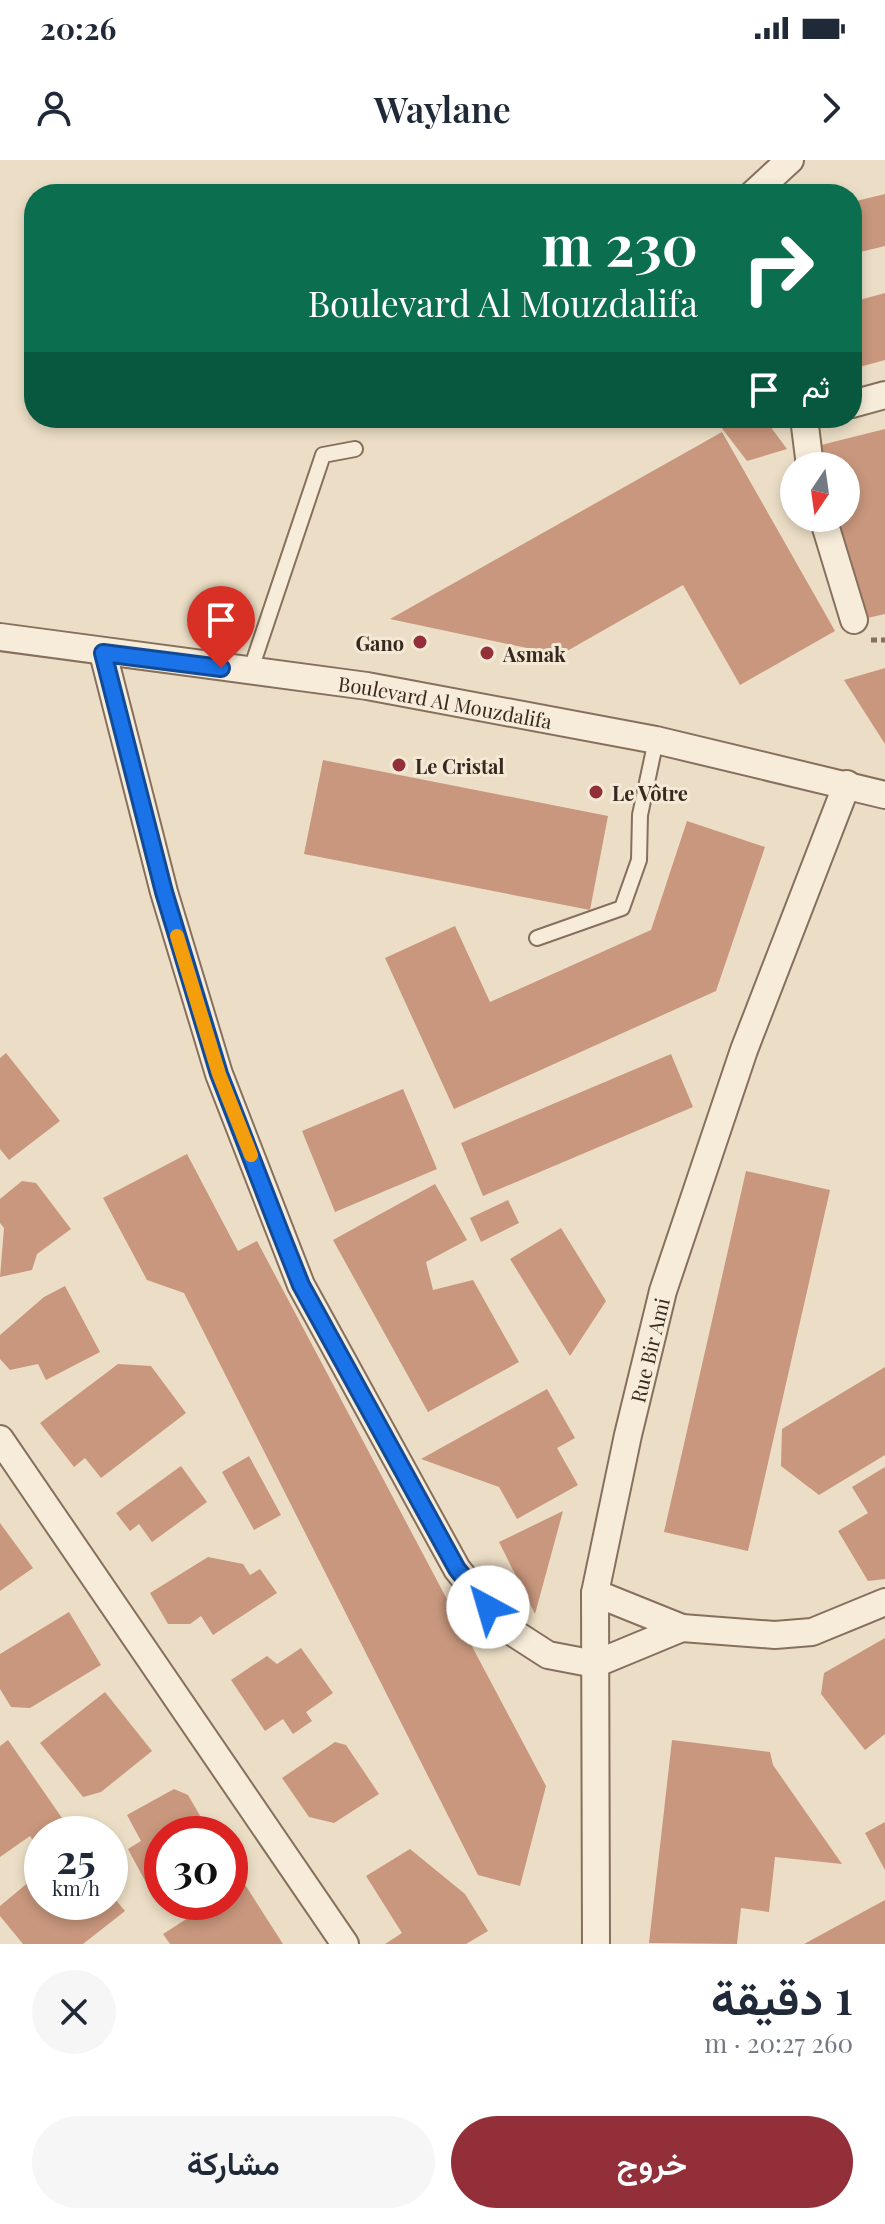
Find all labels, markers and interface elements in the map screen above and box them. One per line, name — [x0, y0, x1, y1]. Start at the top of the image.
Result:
text: 20:26 — [40, 8, 116, 48]
text: Waylane — [374, 84, 511, 132]
icon: person — [32, 86, 76, 130]
icon: forward — [809, 86, 853, 130]
text: 230 m — [542, 206, 698, 281]
icon: right — [726, 216, 830, 320]
text: Boulevard Al Mouzdalifa — [308, 278, 698, 326]
text: ثم — [802, 366, 830, 406]
icon: arrive — [742, 368, 786, 412]
north arrow — [780, 452, 860, 532]
map controls — [780, 452, 860, 532]
pin — [187, 586, 255, 668]
icon: arrive — [199, 598, 243, 642]
place label: Gano — [355, 629, 404, 656]
marker: Gano — [411, 633, 429, 651]
place label: Asmak — [502, 640, 566, 667]
marker: Asmak — [478, 644, 496, 662]
street label: Boulevard Al Mouzdalifa — [337, 669, 555, 734]
place label: Le Cristal — [415, 752, 505, 779]
marker: Le Cristal — [390, 756, 408, 774]
place label: Le Vôtre — [612, 779, 688, 806]
marker: Le Vôtre — [587, 783, 605, 801]
street label: Rue Bir Ami — [623, 1295, 674, 1405]
position arrow — [446, 1565, 530, 1649]
speed limit sign: 30 — [144, 1816, 248, 1920]
text: 25 — [56, 1831, 96, 1884]
text: km/h — [52, 1874, 100, 1901]
text: 1 دقيقة — [711, 1963, 853, 2027]
button: close — [32, 1970, 116, 2054]
text: 260 m · 20:27 — [704, 2025, 853, 2060]
button: مشاركة — [32, 2116, 435, 2208]
button: خروج — [451, 2116, 853, 2208]

